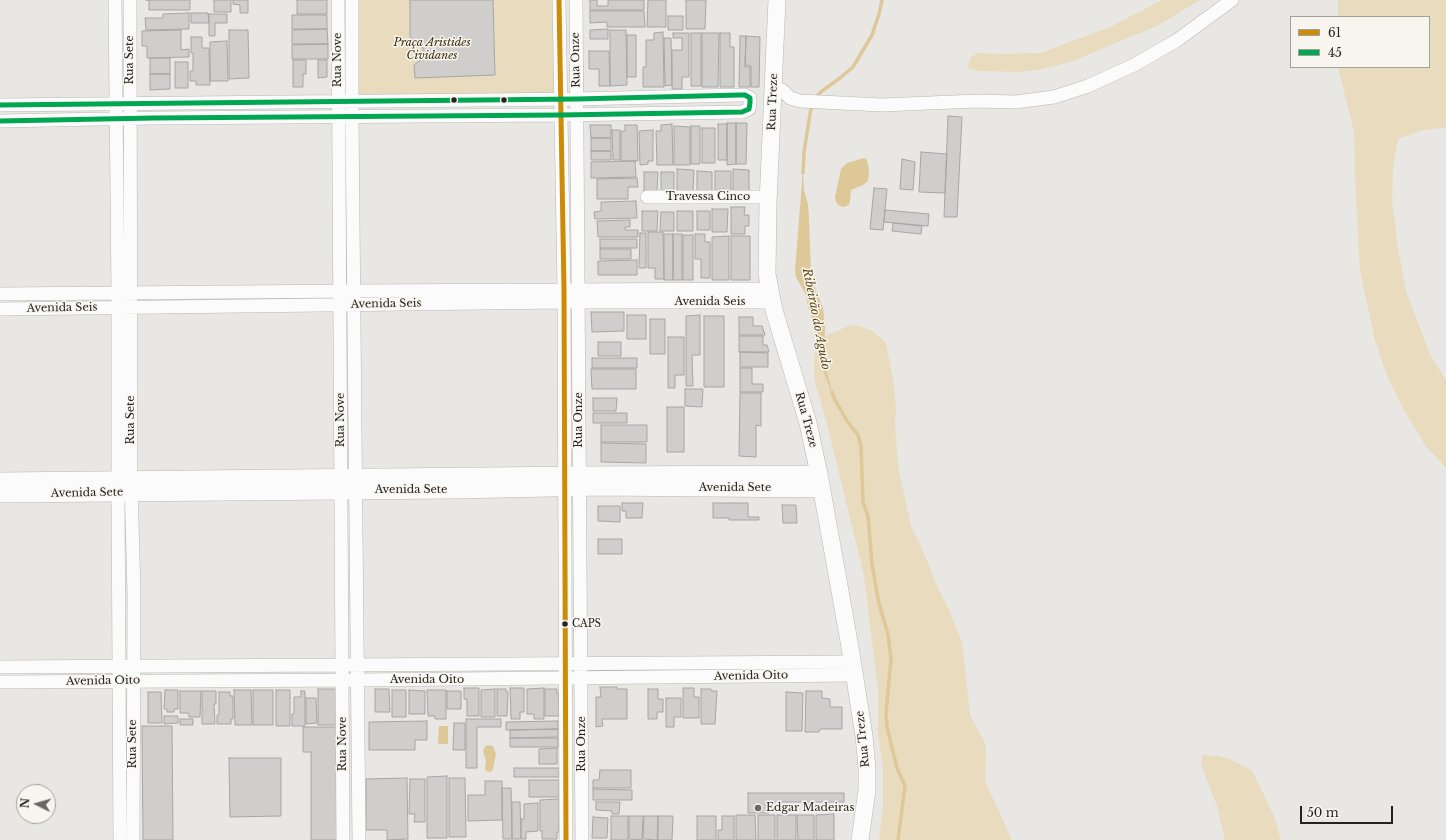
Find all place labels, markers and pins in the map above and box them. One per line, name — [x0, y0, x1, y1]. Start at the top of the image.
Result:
unlabelled marker — [449, 95, 459, 105]
unlabelled marker — [499, 95, 509, 105]
place label: CAPS — [572, 618, 601, 630]
marker: CAPS — [560, 619, 570, 629]
place label: Edgar Madeiras — [766, 801, 854, 815]
marker: Edgar Madeiras — [753, 803, 763, 813]

